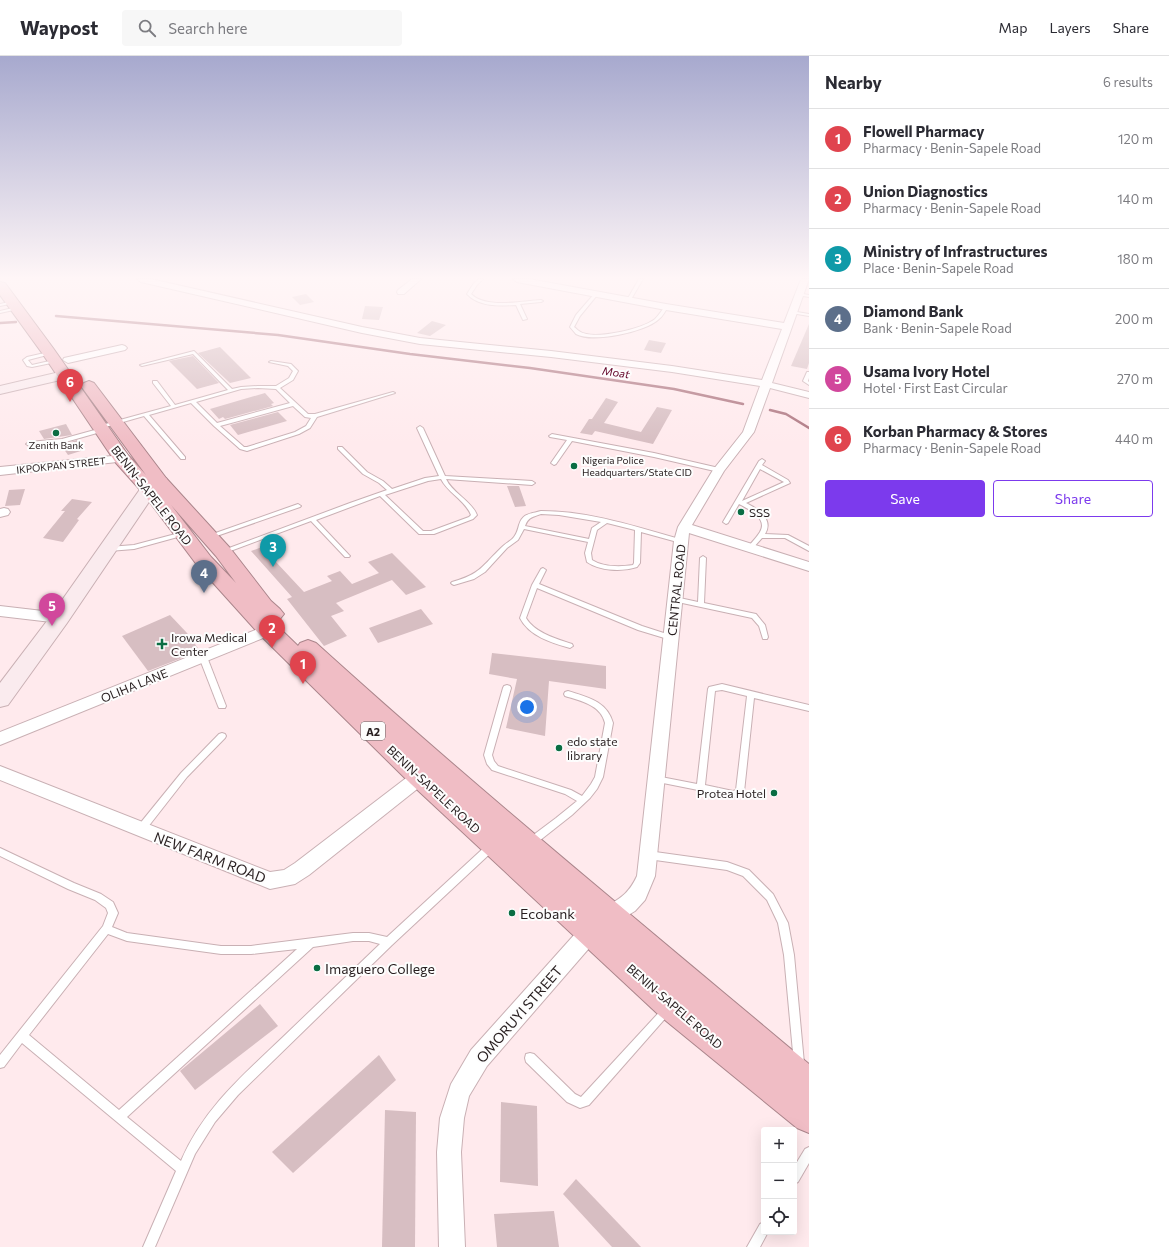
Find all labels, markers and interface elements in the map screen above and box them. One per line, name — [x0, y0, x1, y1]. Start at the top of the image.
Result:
search box — [122, 10, 402, 46]
text: Waypost — [20, 16, 98, 39]
icon: search — [136, 17, 158, 39]
text: Search here — [168, 19, 248, 37]
text: Map — [999, 19, 1027, 36]
text: Layers — [1049, 19, 1091, 36]
text: Share — [1113, 19, 1149, 36]
text: Nearby — [825, 72, 882, 93]
text: 6 results — [1103, 74, 1153, 90]
text: Flowell Pharmacy — [863, 122, 984, 140]
text: 1 — [835, 131, 841, 147]
text: 120 m — [1118, 131, 1153, 147]
text: Pharmacy · Benin-Sapele Road — [863, 140, 1041, 156]
text: Union Diagnostics — [863, 182, 988, 200]
text: 2 — [834, 191, 842, 207]
text: 140 m — [1117, 191, 1153, 207]
text: Pharmacy · Benin-Sapele Road — [863, 200, 1041, 216]
text: Ministry of Infrastructures — [863, 242, 1047, 260]
text: 3 — [834, 251, 842, 267]
text: 180 m — [1117, 251, 1153, 267]
text: Place · Benin-Sapele Road — [863, 260, 1014, 276]
text: Diamond Bank — [863, 302, 964, 320]
text: 4 — [834, 311, 842, 327]
text: 200 m — [1115, 311, 1153, 327]
text: Bank · Benin-Sapele Road — [863, 320, 1012, 336]
text: Usama Ivory Hotel — [863, 362, 990, 380]
water label: Moat — [602, 364, 631, 380]
pin: 6 — [57, 369, 83, 402]
text: 5 — [834, 371, 842, 387]
text: 270 m — [1117, 371, 1153, 387]
text: Hotel · First East Circular — [863, 380, 1008, 396]
text: Korban Pharmacy & Stores — [863, 422, 1047, 440]
marker: Zenith Bank — [51, 428, 61, 438]
text: 6 — [834, 431, 842, 447]
text: 440 m — [1115, 431, 1153, 447]
place label: Zenith Bank — [29, 439, 84, 451]
text: Pharmacy · Benin-Sapele Road — [863, 440, 1041, 456]
street label: BENIN-SAPELE ROAD — [109, 443, 195, 548]
street label: IKPOKPAN STREET — [16, 454, 107, 476]
place label: Nigeria Police Headquarters/State CID — [582, 454, 692, 478]
marker: Nigeria Police Headquarters/State CID — [569, 461, 579, 471]
button: Save — [825, 480, 985, 517]
button: Share — [993, 480, 1153, 517]
place label: SSS — [749, 505, 770, 519]
marker: SSS — [736, 507, 746, 517]
pin: 3 — [260, 534, 286, 567]
street label: CENTRAL ROAD — [664, 543, 688, 636]
pin: 4 — [191, 560, 217, 593]
pin: 5 — [39, 593, 65, 626]
pin: 2 — [259, 615, 285, 648]
place label: Irowa Medical Center — [171, 630, 247, 658]
marker: Irowa Medical Center — [156, 638, 168, 650]
pin: 1 — [290, 651, 316, 684]
street label: OLIHA LANE — [98, 665, 170, 705]
your location — [517, 697, 537, 717]
road number: A2 — [361, 722, 385, 740]
place label: edo state library — [567, 734, 618, 762]
street label: BENIN-SAPELE ROAD — [385, 742, 484, 836]
marker: edo state library — [554, 743, 564, 753]
place label: Protea Hotel — [697, 786, 766, 800]
marker: Protea Hotel — [769, 788, 779, 798]
street label: NEW FARM ROAD — [152, 828, 268, 886]
place label: Ecobank — [520, 905, 575, 922]
marker: Ecobank — [507, 908, 517, 918]
place label: Imaguero College — [325, 960, 435, 977]
street label: BENIN-SAPELE ROAD — [624, 961, 726, 1051]
street label: OMORUYI STREET — [472, 962, 566, 1066]
marker: Imaguero College — [312, 963, 322, 973]
map controls — [761, 1127, 797, 1235]
button: + — [761, 1127, 797, 1163]
button: − — [761, 1163, 797, 1199]
button: locate — [761, 1199, 797, 1235]

